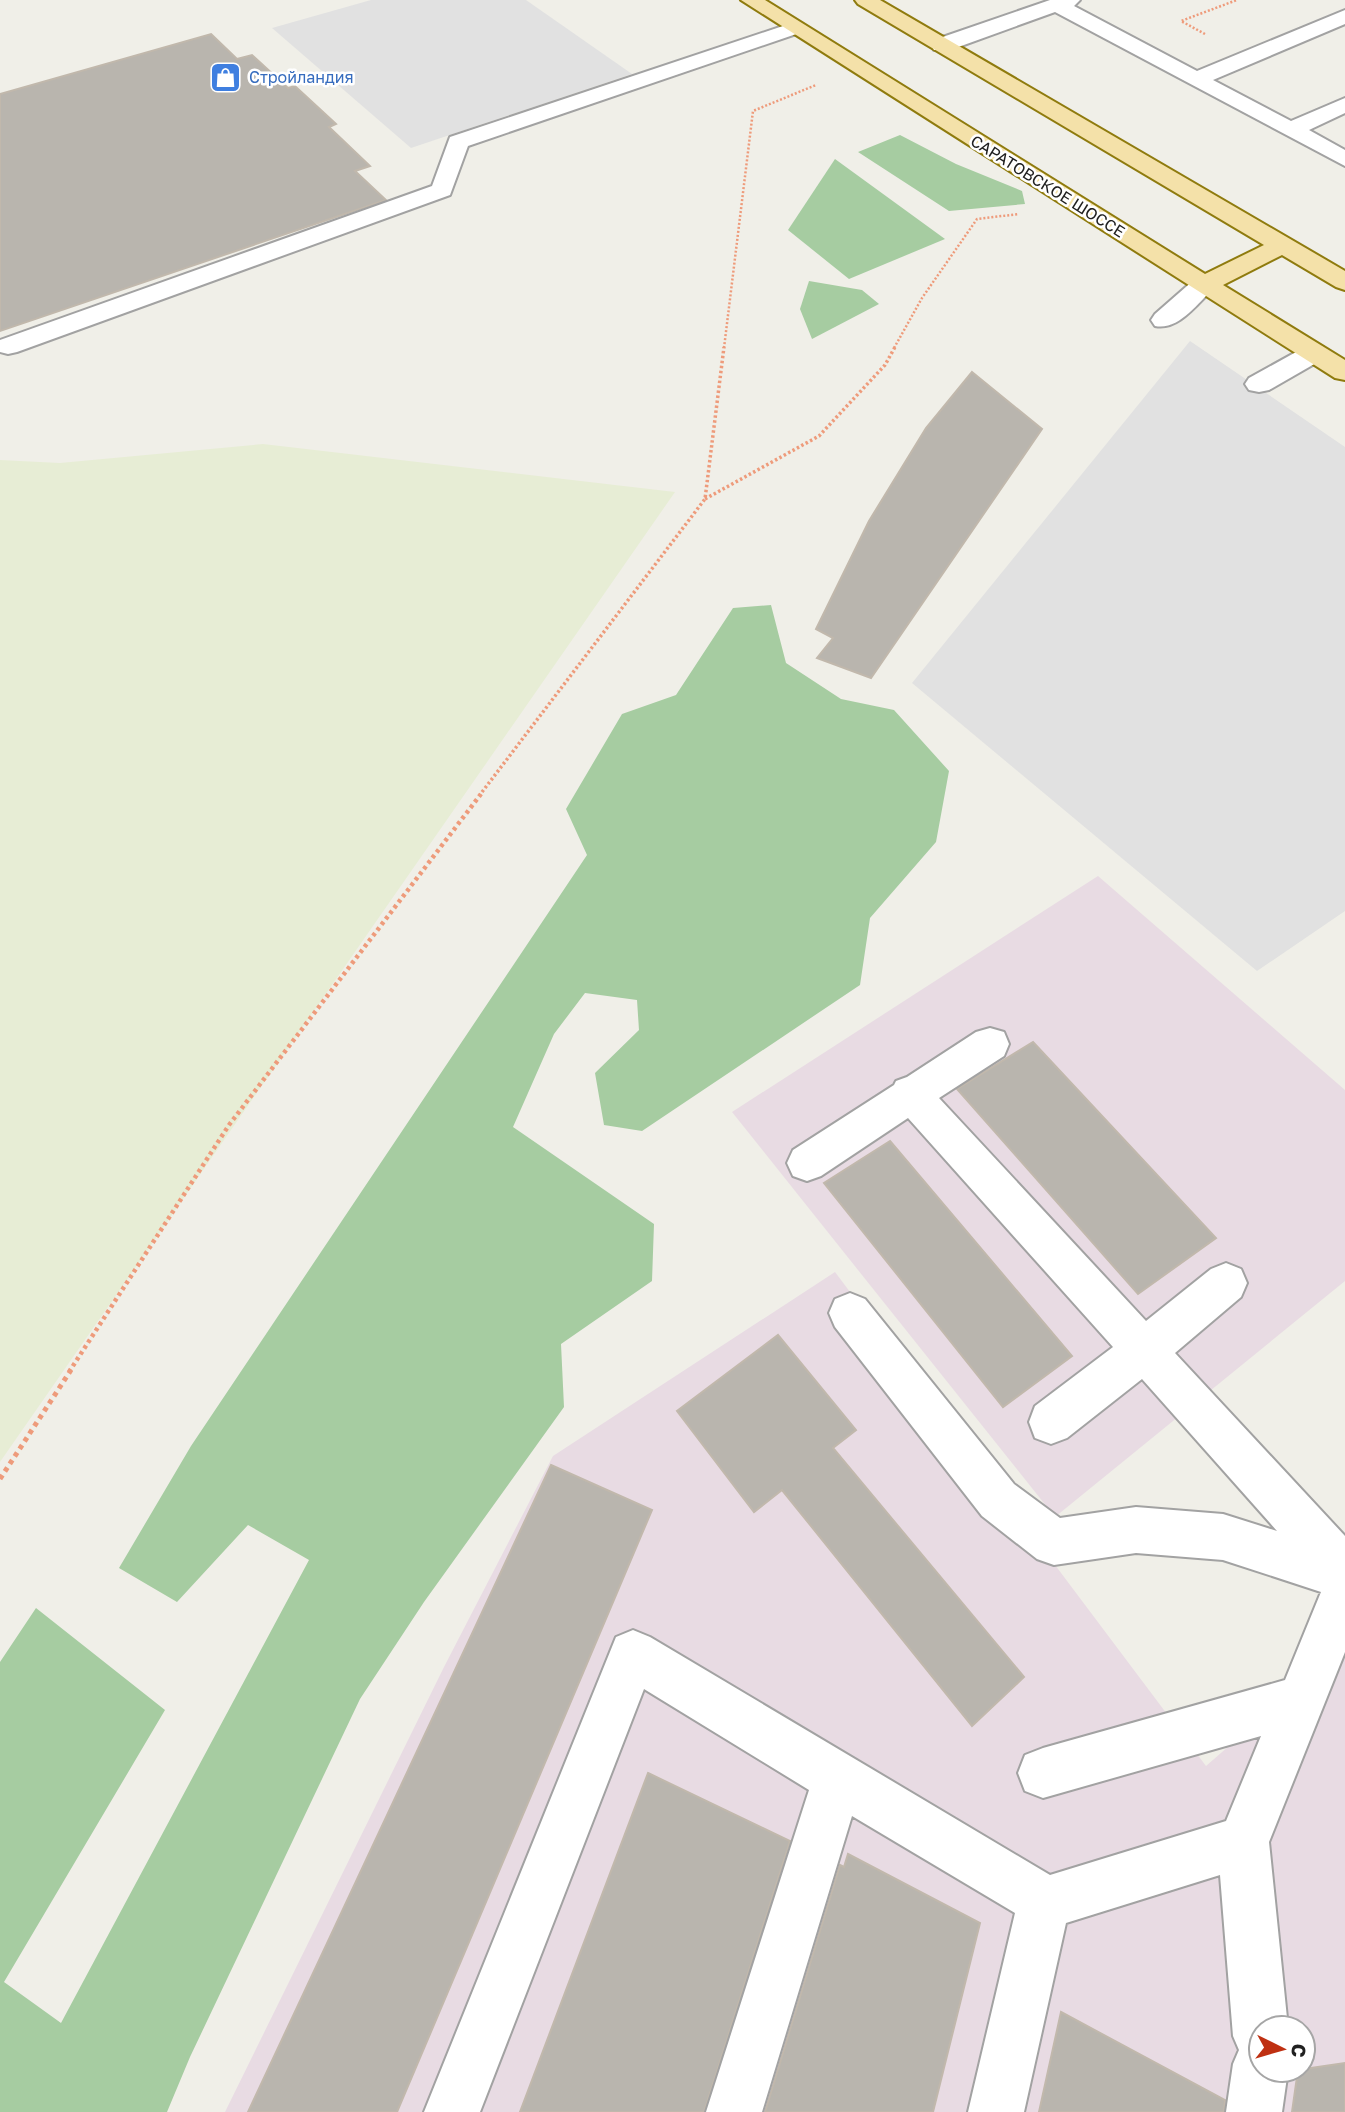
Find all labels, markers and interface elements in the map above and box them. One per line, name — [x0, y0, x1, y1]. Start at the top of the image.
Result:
shop icon: Стройландия — [209, 60, 243, 94]
place label: Стройландия — [249, 67, 354, 87]
street label: САРАТОВСКОЕ ШОССЕ — [967, 130, 1129, 242]
north arrow — [1247, 2014, 1317, 2084]
text: С — [1287, 2043, 1311, 2058]

